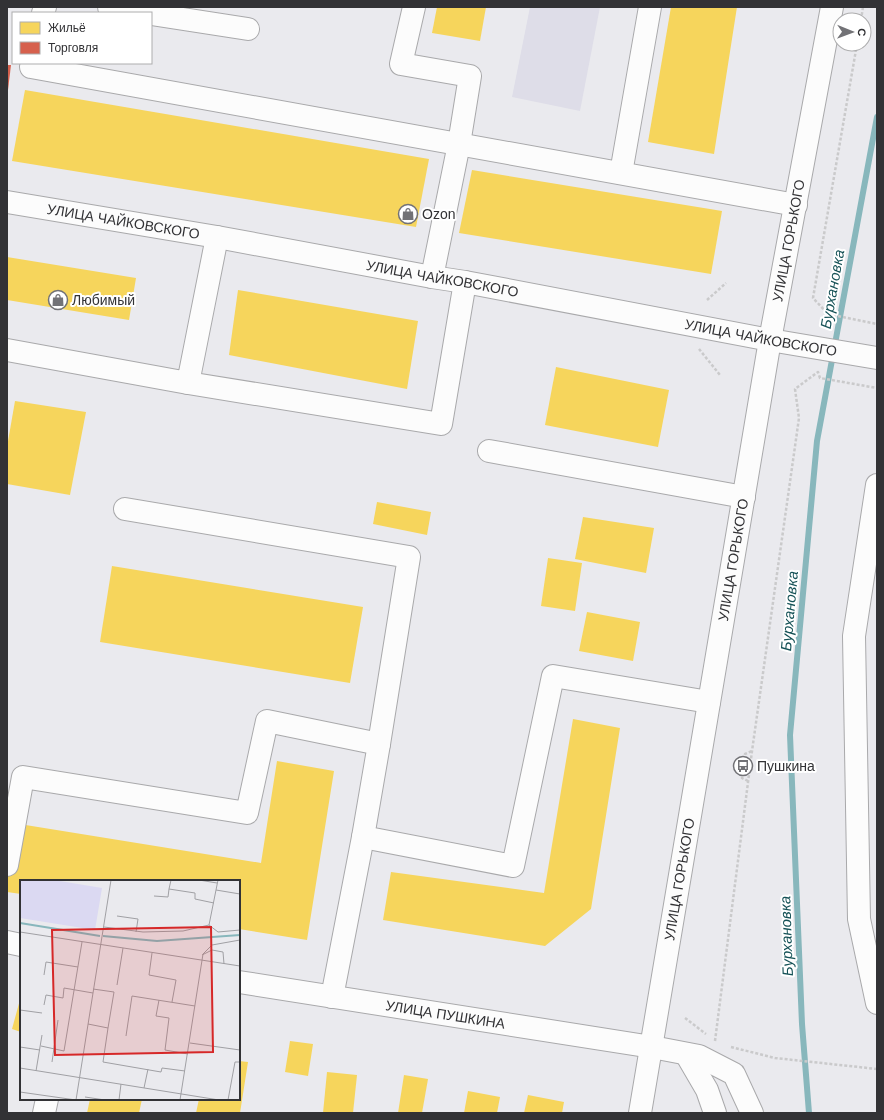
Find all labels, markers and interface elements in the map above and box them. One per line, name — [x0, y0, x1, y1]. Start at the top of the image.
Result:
legend — [12, 12, 152, 64]
north arrow — [832, 12, 872, 52]
text: Жильё — [48, 21, 86, 35]
text: С — [856, 28, 868, 36]
text: Торговля — [48, 41, 98, 55]
street label: УЛИЦА ГОРЬКОГО — [769, 178, 808, 303]
street label: УЛИЦА ЧАЙКОВСКОГО — [46, 201, 201, 242]
shop icon: Ozon — [397, 203, 419, 225]
place label: Ozon — [422, 206, 455, 222]
water label: Бурхановка — [817, 248, 847, 330]
street label: УЛИЦА ЧАЙКОВСКОГО — [365, 257, 520, 300]
shop icon: Любимый — [47, 289, 69, 311]
place label: Любимый — [72, 292, 135, 308]
street label: УЛИЦА ЧАЙКОВСКОГО — [683, 316, 838, 359]
street label: УЛИЦА ГОРЬКОГО — [715, 497, 751, 622]
water label: Бурхановка — [777, 570, 801, 652]
bus stop icon: Пушкина — [732, 755, 754, 777]
place label: Пушкина — [757, 758, 815, 774]
street label: УЛИЦА ГОРЬКОГО — [661, 817, 698, 942]
inset map — [20, 880, 240, 1100]
water label: Бурхановка — [776, 896, 796, 976]
street label: УЛИЦА ПУШКИНА — [385, 997, 507, 1032]

